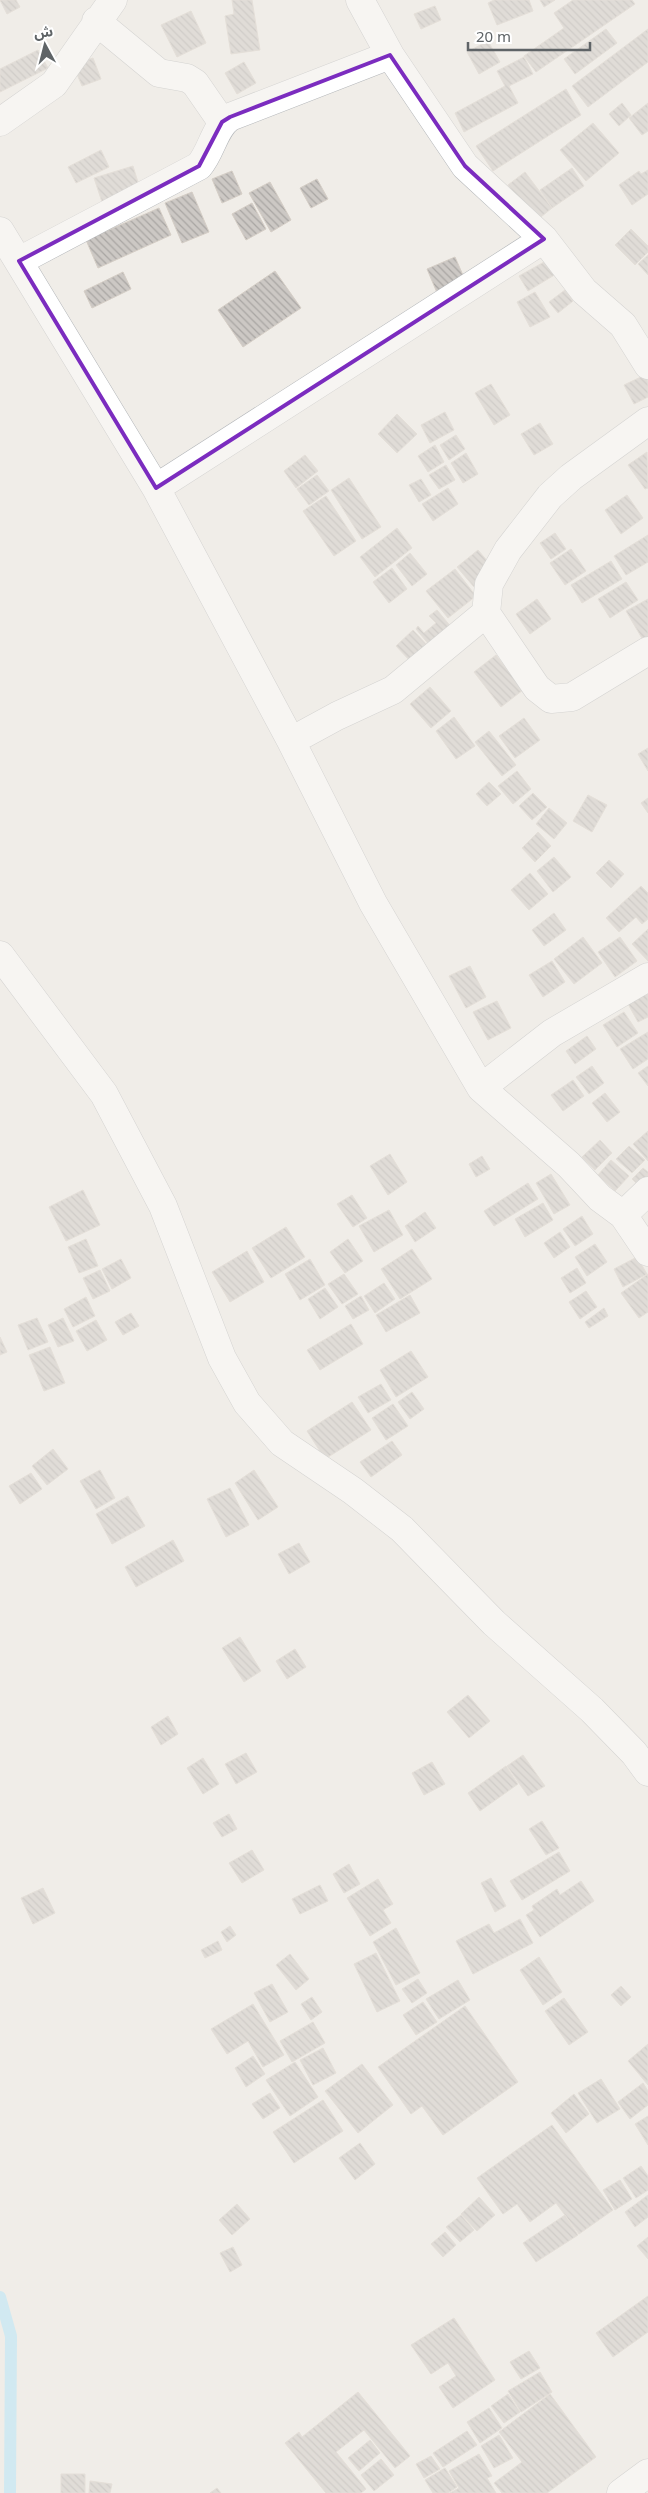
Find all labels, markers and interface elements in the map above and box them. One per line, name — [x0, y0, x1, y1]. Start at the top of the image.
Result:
north arrow — [20, 20, 70, 70]
scale bar — [468, 20, 590, 52]
text: ش — [33, 21, 54, 42]
text: 20 m — [476, 26, 511, 46]

